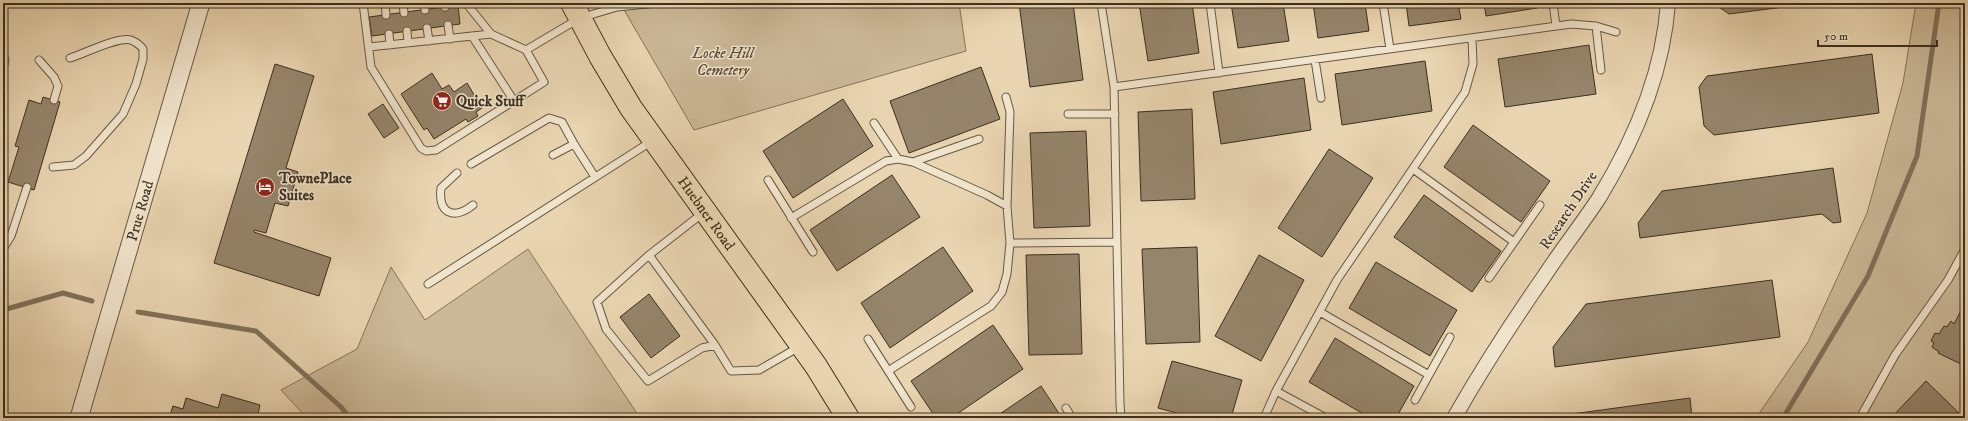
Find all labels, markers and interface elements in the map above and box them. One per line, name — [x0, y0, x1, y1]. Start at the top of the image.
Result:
scale bar — [1818, 22, 1937, 48]
text: 50 m — [1824, 29, 1848, 44]
park label: Locke Hill Cemetery — [691, 44, 756, 80]
supermarket icon: Quick Stuff — [431, 90, 453, 112]
place label: Quick Stuff — [456, 92, 526, 111]
street label: Research Drive — [1535, 168, 1602, 253]
place label: TownePlace Suites — [278, 169, 353, 205]
street label: Huebner Road — [673, 173, 739, 255]
hotel icon: TownePlace Suites — [254, 176, 276, 198]
street label: Prue Road — [123, 178, 158, 243]

